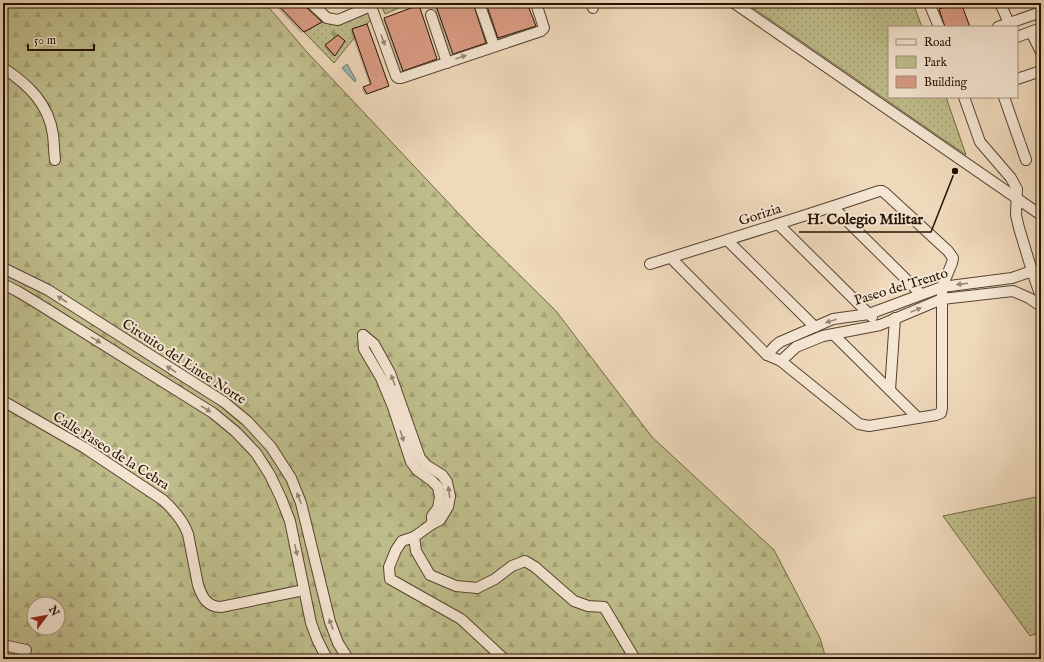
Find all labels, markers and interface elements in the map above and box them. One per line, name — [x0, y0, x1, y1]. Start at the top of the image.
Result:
scale bar — [28, 26, 94, 52]
legend — [888, 26, 1018, 98]
text: 50 m — [34, 33, 56, 48]
one-way arrow — [381, 34, 387, 46]
text: Road — [924, 35, 952, 50]
one-way arrow — [456, 54, 468, 60]
text: Park — [924, 55, 947, 70]
text: Building — [924, 75, 968, 90]
street label: Gorizia — [736, 199, 785, 230]
callout: H. Colegio Militar — [799, 205, 931, 232]
text: H. Colegio Militar — [807, 210, 923, 229]
street label: Paseo del Trento — [852, 264, 951, 310]
one-way arrow — [956, 281, 968, 287]
one-way arrow — [56, 295, 68, 302]
one-way arrow — [911, 307, 922, 313]
street label: Circuito del Lince Norte — [119, 315, 250, 409]
one-way arrow — [824, 318, 836, 324]
one-way arrow — [91, 337, 102, 344]
one-way arrow — [165, 365, 177, 372]
one-way arrow — [390, 373, 396, 385]
one-way arrow — [201, 406, 212, 413]
street label: Calle Paseo de la Cebra — [49, 408, 173, 495]
one-way arrow — [399, 430, 405, 442]
one-way arrow — [446, 486, 452, 499]
one-way arrow — [295, 492, 301, 504]
one-way arrow — [293, 544, 299, 556]
north arrow — [26, 596, 66, 636]
text: N — [45, 603, 62, 619]
one-way arrow — [328, 618, 334, 630]

